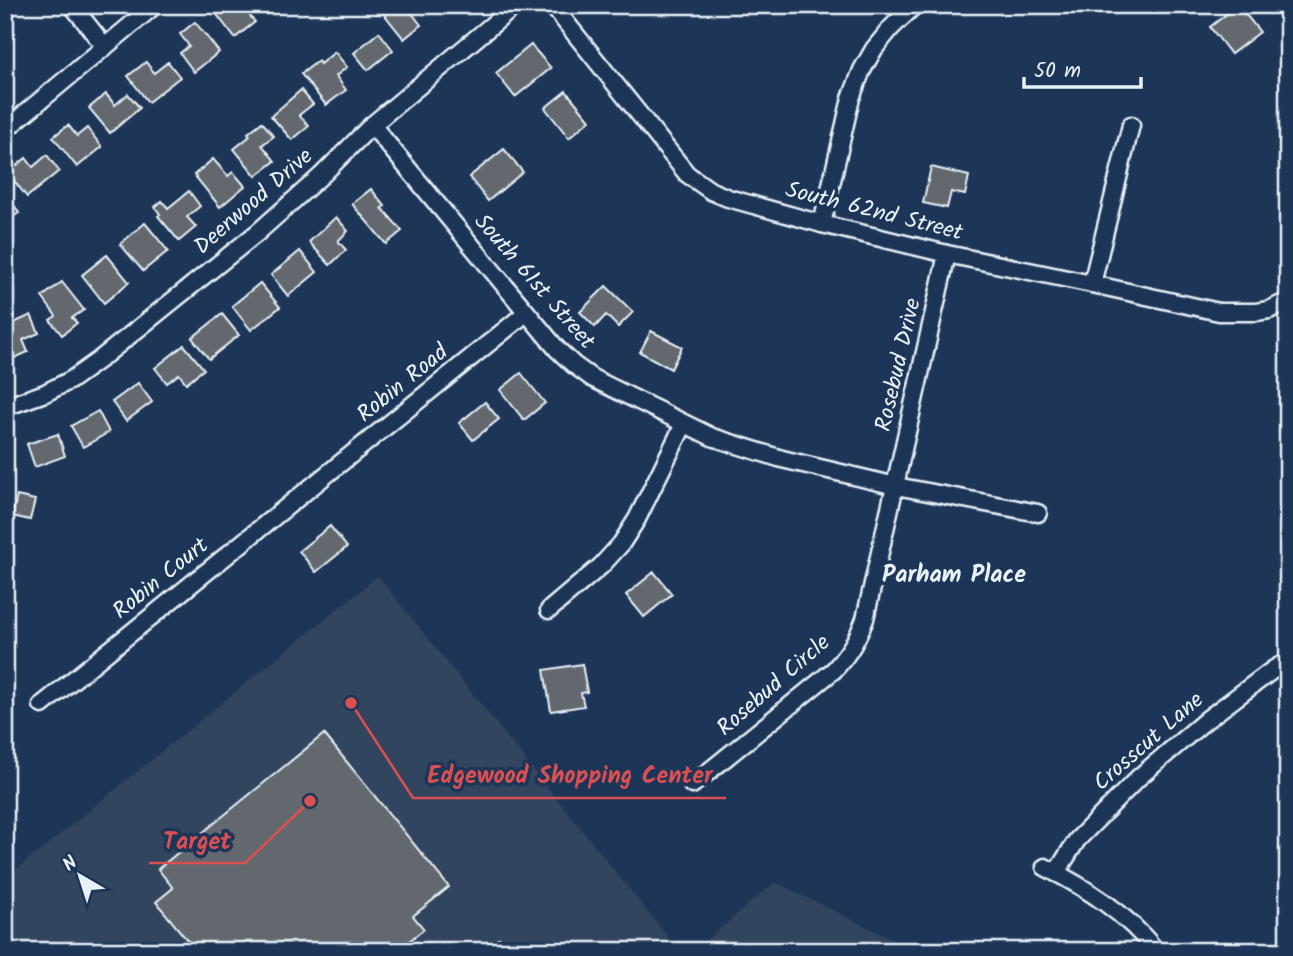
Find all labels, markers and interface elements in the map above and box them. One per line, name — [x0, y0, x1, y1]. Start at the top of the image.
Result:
scale bar — [1024, 46, 1141, 90]
text: 50 m — [1034, 55, 1081, 88]
street label: Deerwood Drive — [186, 140, 322, 264]
street label: South 62nd Street — [782, 173, 968, 252]
street label: South 61st Street — [465, 206, 604, 359]
street label: Rosebud Drive — [866, 295, 932, 435]
street label: Robin Road — [349, 335, 457, 432]
street label: Robin Court — [105, 528, 218, 629]
district label: Parham Place — [882, 556, 1026, 595]
street label: Rosebud Circle — [709, 626, 839, 746]
street label: Crosscut Lane — [1086, 684, 1212, 800]
callout: Edgewood Shopping Center — [413, 753, 726, 798]
text: Edgewood Shopping Center — [427, 757, 714, 796]
callout: Target — [149, 818, 245, 863]
text: Target — [163, 823, 232, 862]
north arrow — [46, 841, 116, 911]
text: N — [56, 849, 85, 880]

